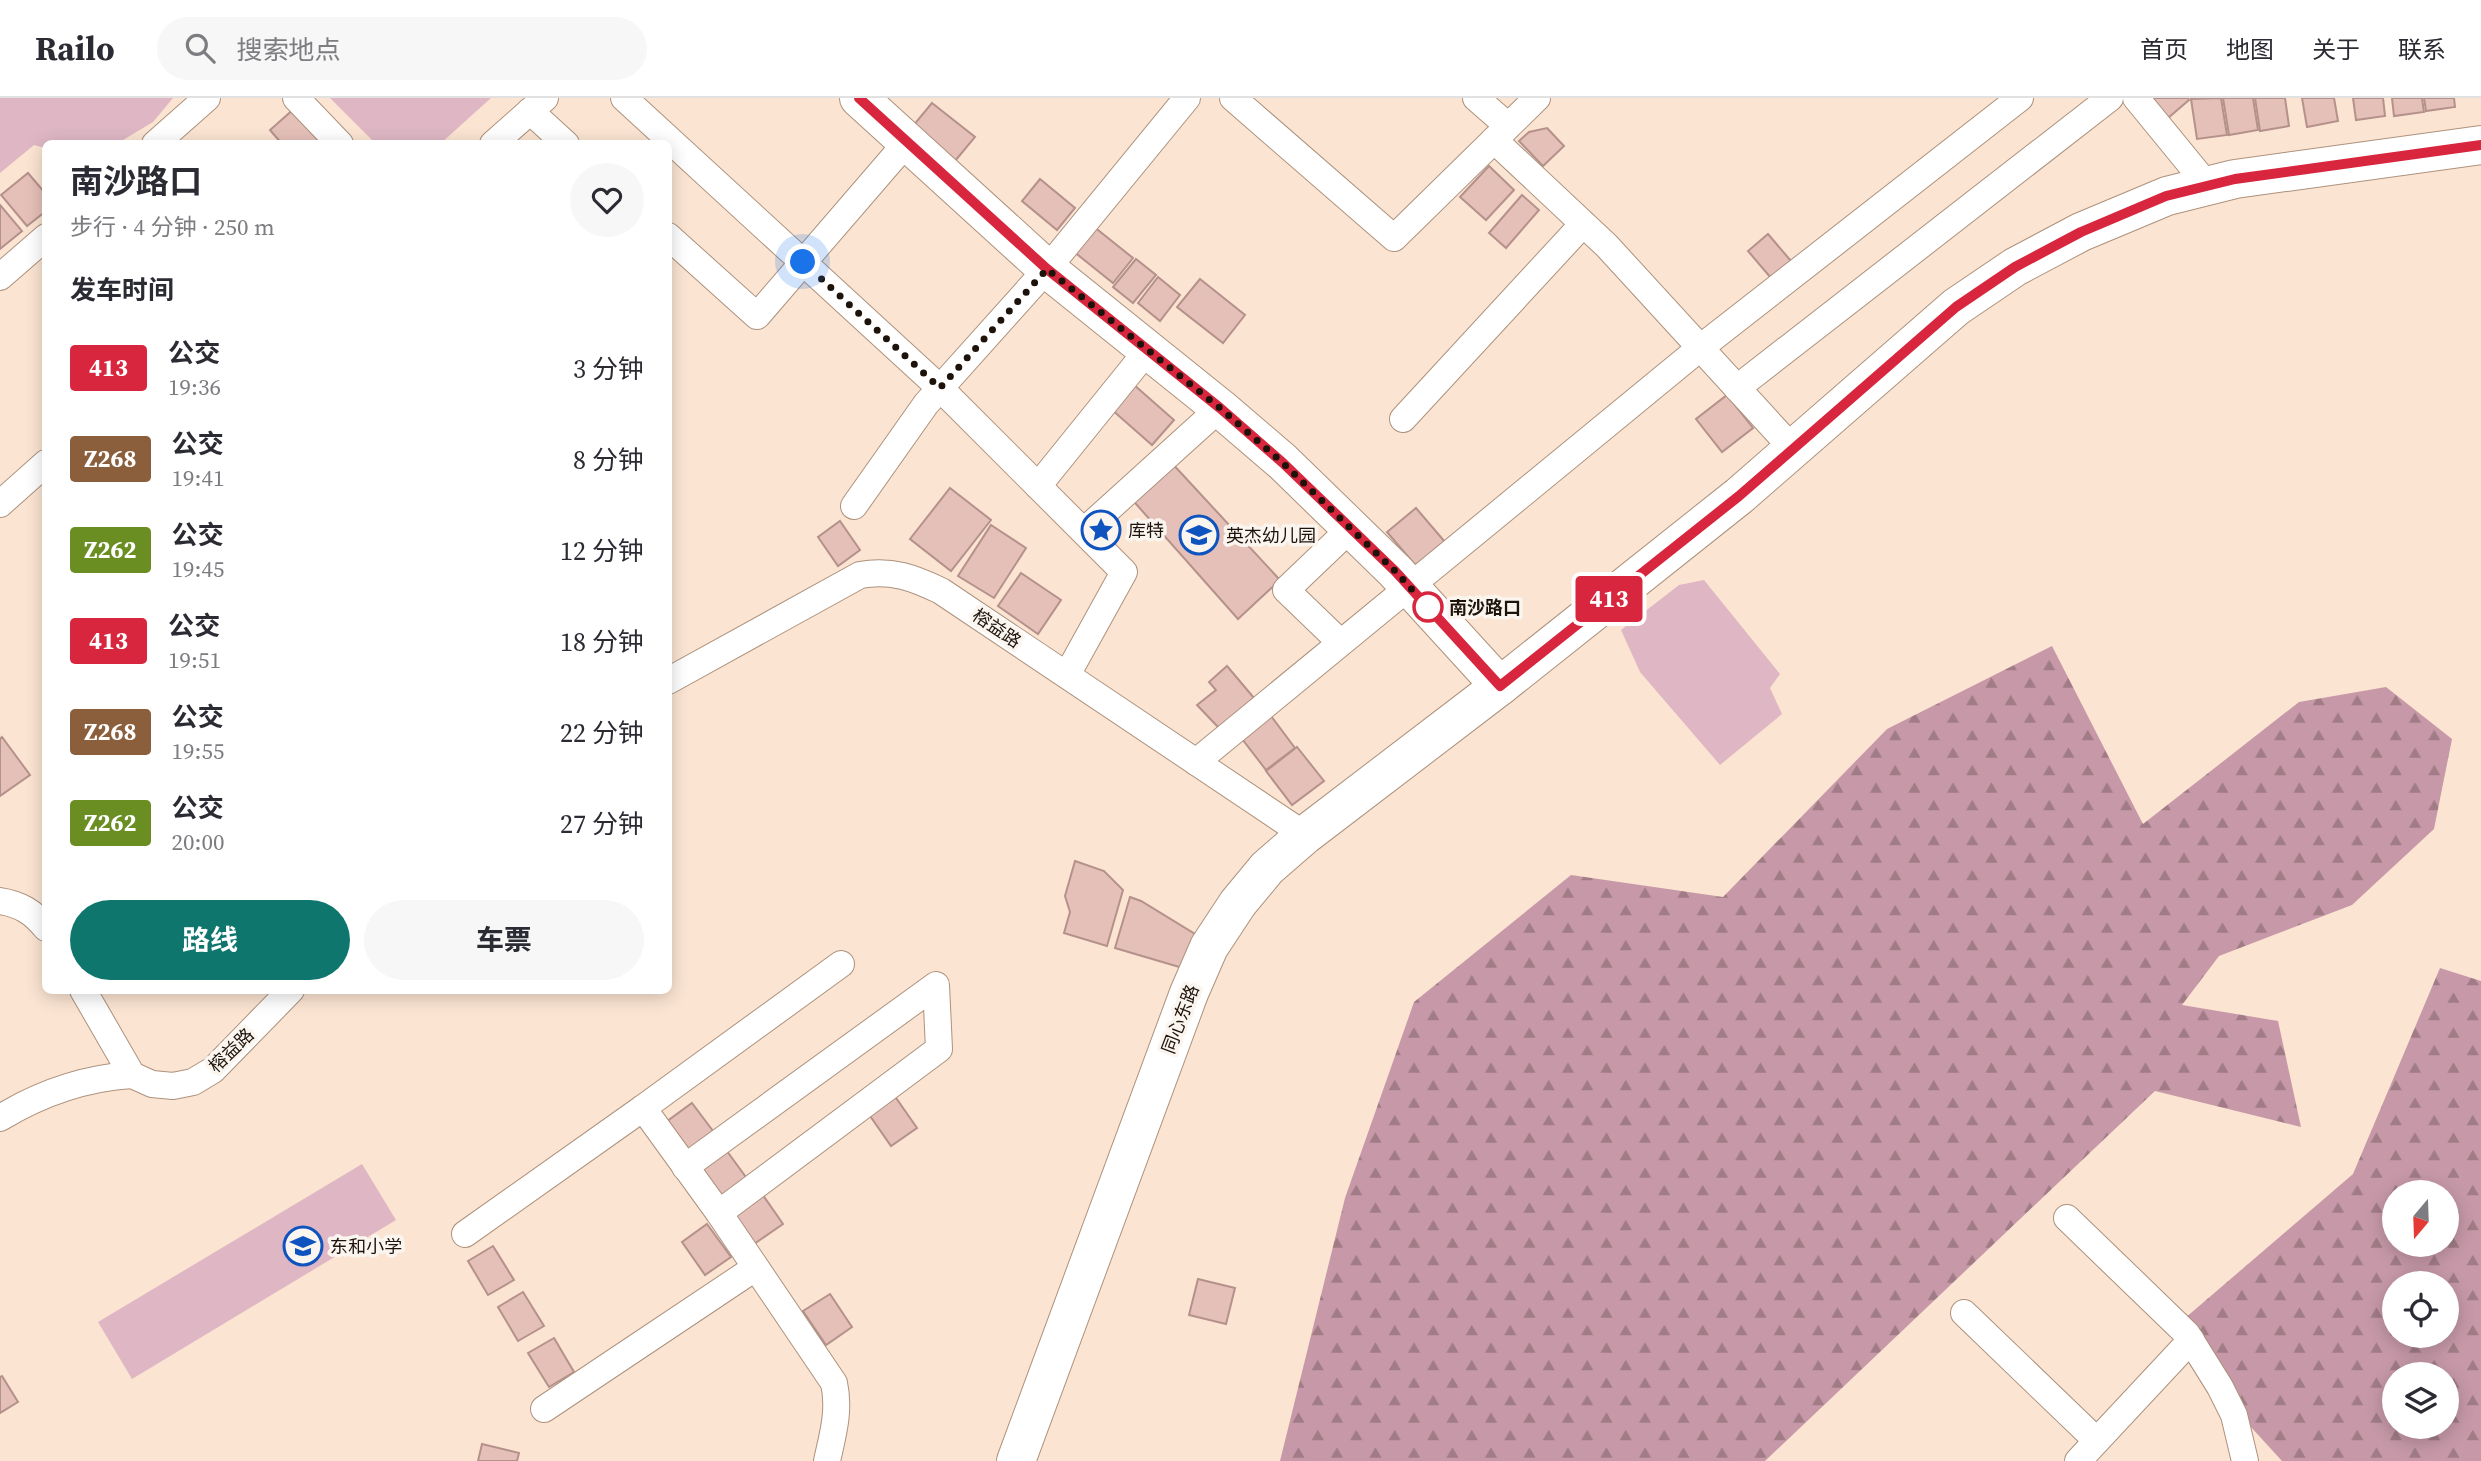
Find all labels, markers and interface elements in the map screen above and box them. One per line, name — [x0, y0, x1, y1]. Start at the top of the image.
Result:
search box — [157, 17, 647, 80]
text: Railo — [35, 26, 115, 71]
icon: search — [181, 29, 219, 67]
text: 搜索地点 — [237, 32, 341, 68]
text: 首页 — [2140, 33, 2188, 66]
text: 地图 — [2226, 33, 2274, 66]
text: 关于 — [2312, 33, 2360, 66]
text: 联系 — [2398, 33, 2446, 66]
text: 南沙路口 — [70, 159, 202, 204]
button: heart — [570, 163, 644, 237]
text: 步行 · 4 分钟 · 250 m — [70, 211, 275, 243]
your location — [785, 244, 820, 279]
text: 发车时间 — [70, 272, 174, 308]
text: 公交 — [168, 335, 220, 371]
text: 413 — [89, 351, 128, 384]
text: 3 分钟 — [573, 351, 644, 387]
text: 19:36 — [168, 371, 221, 403]
text: 公交 — [172, 426, 224, 462]
text: Z268 — [84, 442, 137, 475]
text: 8 分钟 — [573, 442, 644, 478]
text: 19:41 — [172, 462, 224, 494]
place icon: 库特 — [1080, 509, 1122, 551]
school or university icon: 英杰幼儿园 — [1178, 514, 1220, 556]
text: 公交 — [172, 517, 224, 553]
place label: 库特 — [1128, 518, 1164, 543]
place label: 英杰幼儿园 — [1226, 523, 1316, 548]
text: Z262 — [84, 533, 137, 566]
text: 12 分钟 — [560, 533, 644, 569]
text: 19:45 — [172, 553, 224, 585]
line badge: 413 — [1569, 576, 1649, 622]
text: 413 — [1589, 582, 1629, 615]
marker: 南沙路口 — [1413, 592, 1443, 622]
place label: 南沙路口 — [1449, 595, 1521, 620]
street label: 榕益路 — [968, 603, 1026, 653]
text: 公交 — [168, 608, 220, 644]
text: 413 — [89, 624, 128, 657]
text: 18 分钟 — [560, 624, 644, 660]
text: 19:51 — [168, 644, 221, 676]
text: 公交 — [172, 699, 224, 735]
text: Z268 — [84, 715, 137, 748]
text: 22 分钟 — [560, 715, 644, 751]
text: 19:55 — [172, 735, 224, 767]
text: 公交 — [172, 790, 224, 826]
text: Z262 — [84, 806, 137, 839]
text: 27 分钟 — [560, 806, 644, 842]
text: 20:00 — [172, 826, 224, 858]
button: 路线 — [70, 900, 350, 980]
button: 车票 — [364, 900, 644, 980]
street label: 同心东路 — [1155, 981, 1205, 1057]
street label: 榕益路 — [203, 1022, 259, 1078]
north arrow — [2382, 1180, 2459, 1256]
map controls — [2382, 1180, 2459, 1439]
school or university icon: 东和小学 — [282, 1225, 324, 1267]
place label: 东和小学 — [330, 1234, 402, 1259]
button: locate — [2382, 1271, 2459, 1348]
button: layers — [2382, 1362, 2459, 1439]

